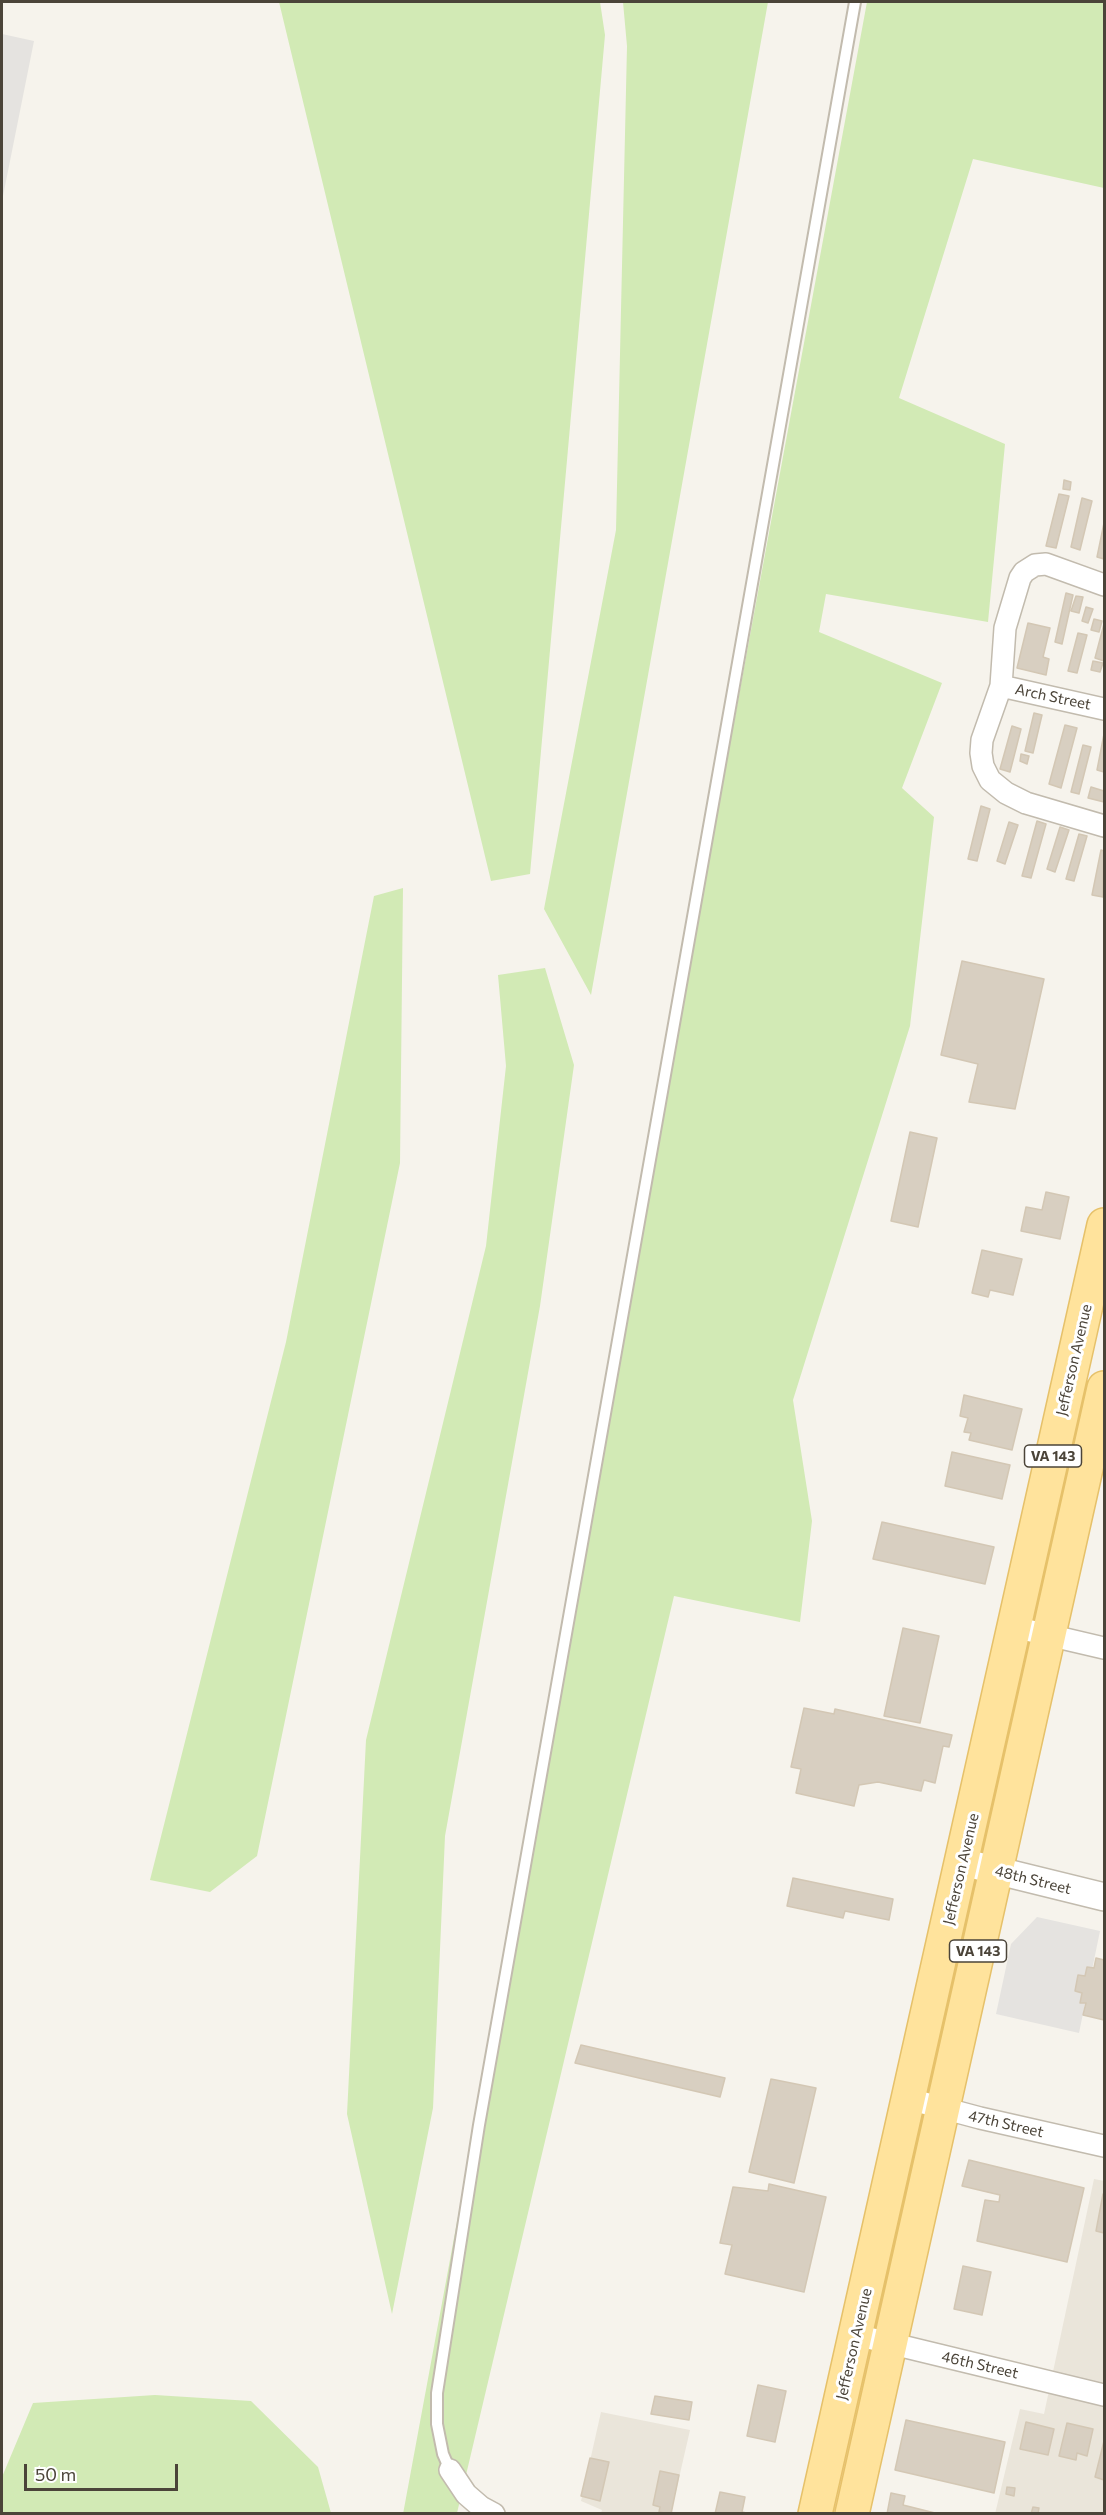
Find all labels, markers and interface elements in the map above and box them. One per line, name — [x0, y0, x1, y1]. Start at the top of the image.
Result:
street label: Arch Street — [1013, 680, 1093, 714]
street label: Jefferson Avenue — [1052, 1302, 1096, 1418]
road number: VA 143 — [1024, 1445, 1082, 1467]
street label: Jefferson Avenue — [939, 1811, 983, 1927]
street label: 48th Street — [993, 1862, 1073, 1898]
road number: VA 143 — [950, 1940, 1006, 1962]
street label: 47th Street — [967, 2107, 1045, 2141]
street label: Jefferson Avenue — [832, 2286, 876, 2402]
street label: 46th Street — [940, 2347, 1020, 2383]
scale bar — [27, 2452, 182, 2490]
text: 50 m — [35, 2463, 76, 2485]

